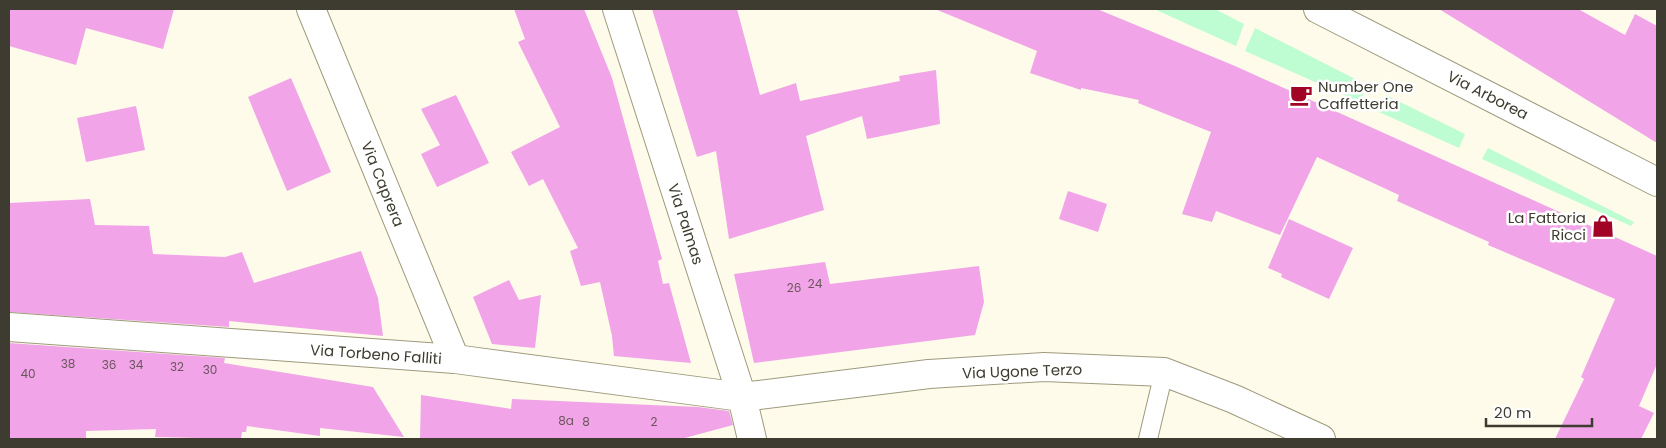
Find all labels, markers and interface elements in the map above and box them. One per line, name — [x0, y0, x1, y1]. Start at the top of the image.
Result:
street label: Via Arborea — [1444, 66, 1532, 124]
place label: Number One Caffetteria — [1318, 76, 1413, 114]
cafe icon: Number One Caffetteria — [1288, 82, 1314, 108]
street label: Via Caprera — [356, 138, 410, 230]
street label: Via Palmas — [663, 181, 709, 267]
place label: La Fattoria Ricci — [1508, 207, 1586, 245]
shop icon: La Fattoria Ricci — [1590, 213, 1616, 239]
house number: 24 — [808, 275, 823, 292]
house number: 26 — [787, 279, 801, 296]
street label: Via Torbeno Falliti — [309, 339, 443, 369]
house number: 38 — [61, 355, 75, 372]
house number: 36 — [102, 356, 116, 373]
house number: 34 — [129, 356, 144, 373]
house number: 32 — [170, 358, 184, 375]
street label: Via Ugone Terzo — [962, 358, 1082, 384]
house number: 30 — [203, 361, 217, 378]
house number: 40 — [20, 365, 36, 382]
scale bar — [1486, 396, 1592, 428]
text: 20 m — [1494, 402, 1532, 423]
house number: 8a — [558, 412, 574, 429]
house number: 8 — [582, 413, 590, 430]
house number: 2 — [651, 413, 658, 430]

